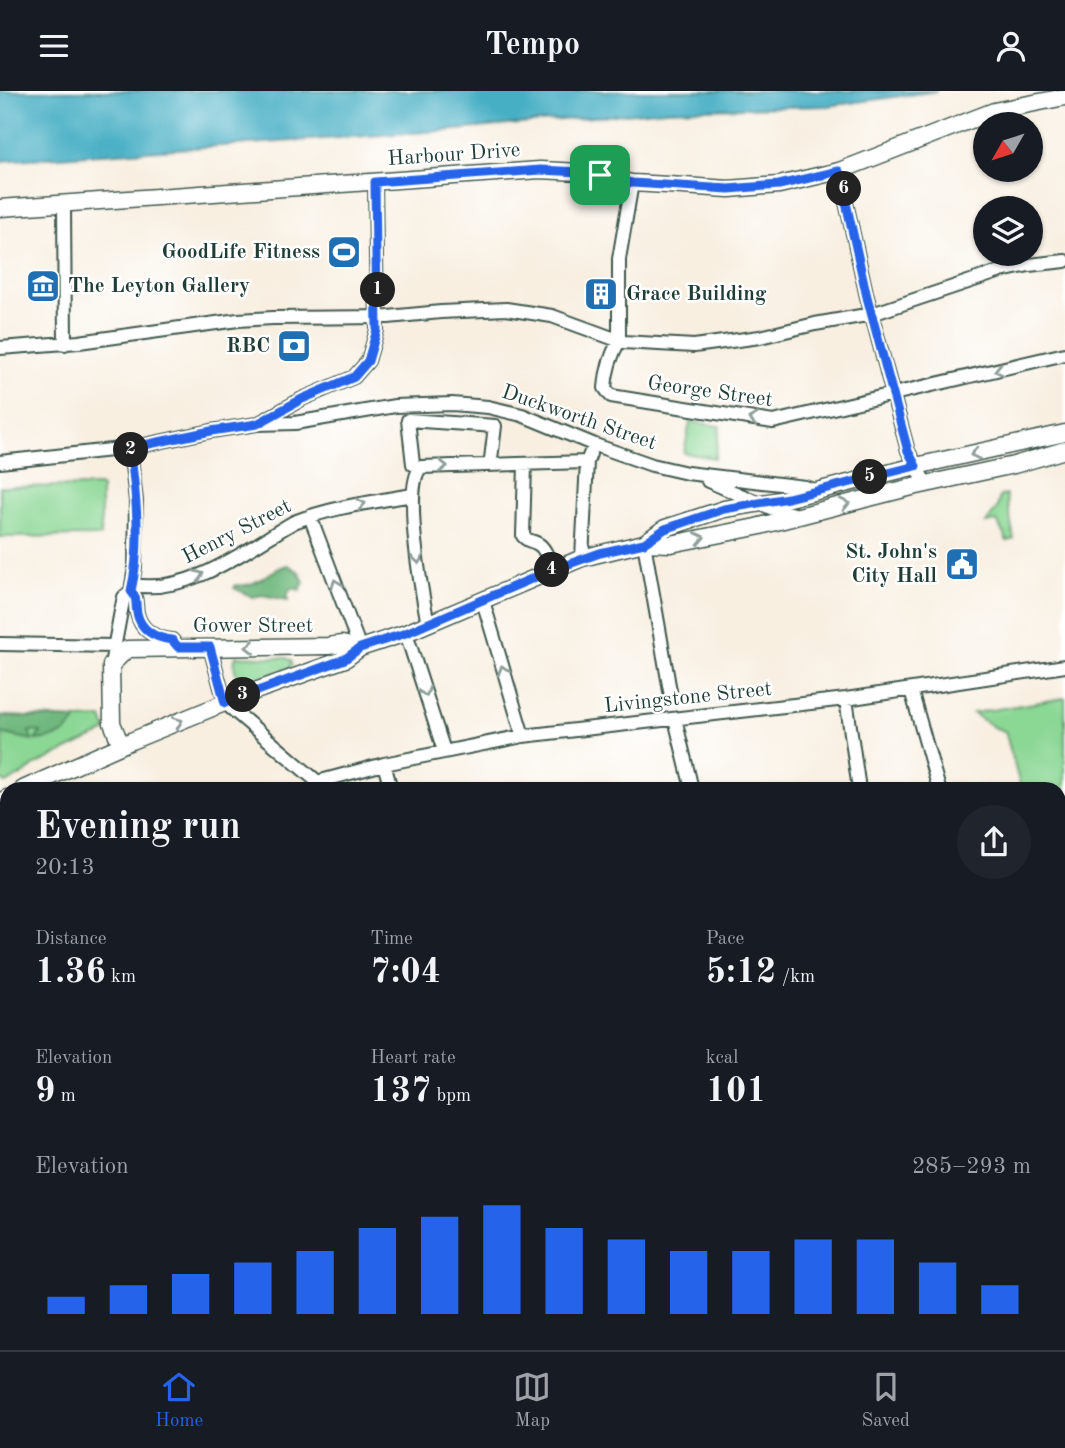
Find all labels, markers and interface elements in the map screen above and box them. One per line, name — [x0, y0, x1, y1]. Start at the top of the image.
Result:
icon: menu — [35, 27, 73, 65]
icon: person — [992, 27, 1030, 65]
text: Tempo — [485, 30, 580, 62]
north arrow — [973, 112, 1043, 182]
map controls — [973, 112, 1043, 266]
street label: Harbour Drive — [387, 140, 521, 170]
pin — [570, 145, 630, 205]
icon: arrive — [581, 156, 619, 194]
pin: 6 — [826, 171, 862, 207]
text: 6 — [838, 179, 849, 198]
button: layers — [973, 196, 1043, 266]
sports icon: GoodLife Fitness — [325, 233, 363, 271]
place label: GoodLife Fitness — [161, 242, 320, 263]
museum icon: The Leyton Gallery — [24, 267, 62, 305]
pin: 1 — [360, 273, 396, 307]
building icon: Grace Building — [582, 275, 620, 313]
place label: The Leyton Gallery — [68, 276, 250, 297]
text: 1 — [372, 280, 383, 299]
place label: Grace Building — [626, 284, 767, 305]
bank icon: RBC — [275, 327, 313, 365]
place label: RBC — [226, 336, 270, 357]
one-way arrow — [993, 362, 1005, 376]
street label: George Street — [646, 373, 774, 411]
street label: Duckworth Street — [499, 382, 659, 454]
one-way arrow — [747, 412, 759, 427]
pin: 2 — [114, 433, 148, 467]
text: 2 — [125, 440, 136, 459]
one-way arrow — [969, 445, 981, 460]
one-way arrow — [438, 458, 449, 474]
pin: 5 — [852, 459, 888, 495]
text: 5 — [864, 467, 875, 486]
street label: Henry Street — [179, 496, 295, 568]
one-way arrow — [355, 497, 367, 512]
one-way arrow — [839, 498, 851, 512]
one-way arrow — [694, 532, 706, 547]
place label: St. John's City Hall — [845, 542, 937, 587]
public building icon: St. John's City Hall — [943, 545, 981, 583]
pin: 4 — [534, 553, 570, 587]
one-way arrow — [411, 554, 426, 565]
text: 4 — [546, 560, 557, 579]
one-way arrow — [192, 570, 204, 584]
one-way arrow — [330, 579, 344, 591]
street label: Gower Street — [193, 616, 313, 637]
one-way arrow — [244, 639, 255, 654]
one-way arrow — [497, 665, 512, 677]
pin: 3 — [226, 677, 260, 713]
street label: Livingstone Street — [603, 679, 773, 717]
text: 3 — [237, 685, 248, 704]
one-way arrow — [416, 685, 431, 697]
one-way arrow — [171, 717, 183, 731]
button: share — [957, 805, 1031, 879]
text: Evening run — [35, 809, 241, 847]
text: 20:13 — [35, 856, 95, 879]
text: Distance — [35, 930, 107, 949]
text: Time — [370, 930, 413, 949]
text: Pace — [706, 930, 744, 949]
text: 1.36 — [35, 955, 106, 990]
text: 7:04 — [370, 955, 441, 990]
text: 5:12 — [706, 955, 776, 990]
text: km — [106, 968, 136, 987]
text: /km — [776, 968, 815, 987]
text: Elevation — [35, 1049, 112, 1068]
text: Heart rate — [370, 1049, 456, 1068]
text: kcal — [706, 1049, 738, 1068]
text: 9 — [35, 1074, 55, 1109]
text: 137 — [370, 1074, 431, 1109]
text: 101 — [706, 1074, 767, 1109]
text: m — [55, 1087, 76, 1106]
text: bpm — [431, 1087, 471, 1106]
text: Elevation — [35, 1155, 129, 1178]
text: 285–293 m — [912, 1155, 1031, 1178]
tab: Home — [155, 1368, 203, 1433]
tab: Map — [513, 1368, 551, 1433]
tab: Saved — [862, 1368, 910, 1433]

